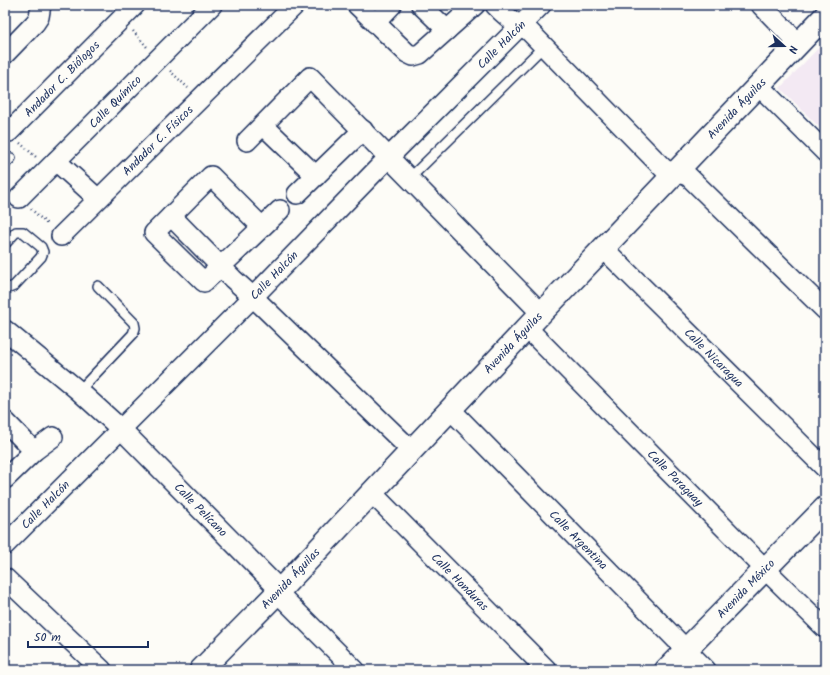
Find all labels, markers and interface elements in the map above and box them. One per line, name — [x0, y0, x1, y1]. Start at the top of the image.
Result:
street label: Calle Halcón — [473, 16, 531, 74]
north arrow — [764, 26, 804, 66]
street label: Andador C. Biólogos — [20, 37, 105, 122]
text: N — [783, 43, 802, 56]
street label: Calle Químico — [85, 71, 146, 133]
street label: Avenida Águilas — [703, 74, 771, 144]
street label: Andador C. Físicos — [118, 101, 198, 180]
street label: Calle Halcón — [246, 246, 303, 305]
street label: Avenida Águilas — [479, 308, 547, 378]
street label: Calle Nicaragua — [679, 324, 748, 393]
street label: Calle Paraguay — [642, 446, 708, 512]
street label: Calle Halcón — [17, 476, 75, 534]
street label: Calle Pelícano — [169, 479, 232, 542]
street label: Calle Argentina — [544, 506, 612, 575]
street label: Avenida Águilas — [257, 544, 325, 614]
street label: Calle Honduras — [426, 549, 493, 616]
street label: Avenida México — [712, 555, 780, 623]
scale bar — [28, 623, 148, 649]
text: 50 m — [34, 628, 61, 647]

